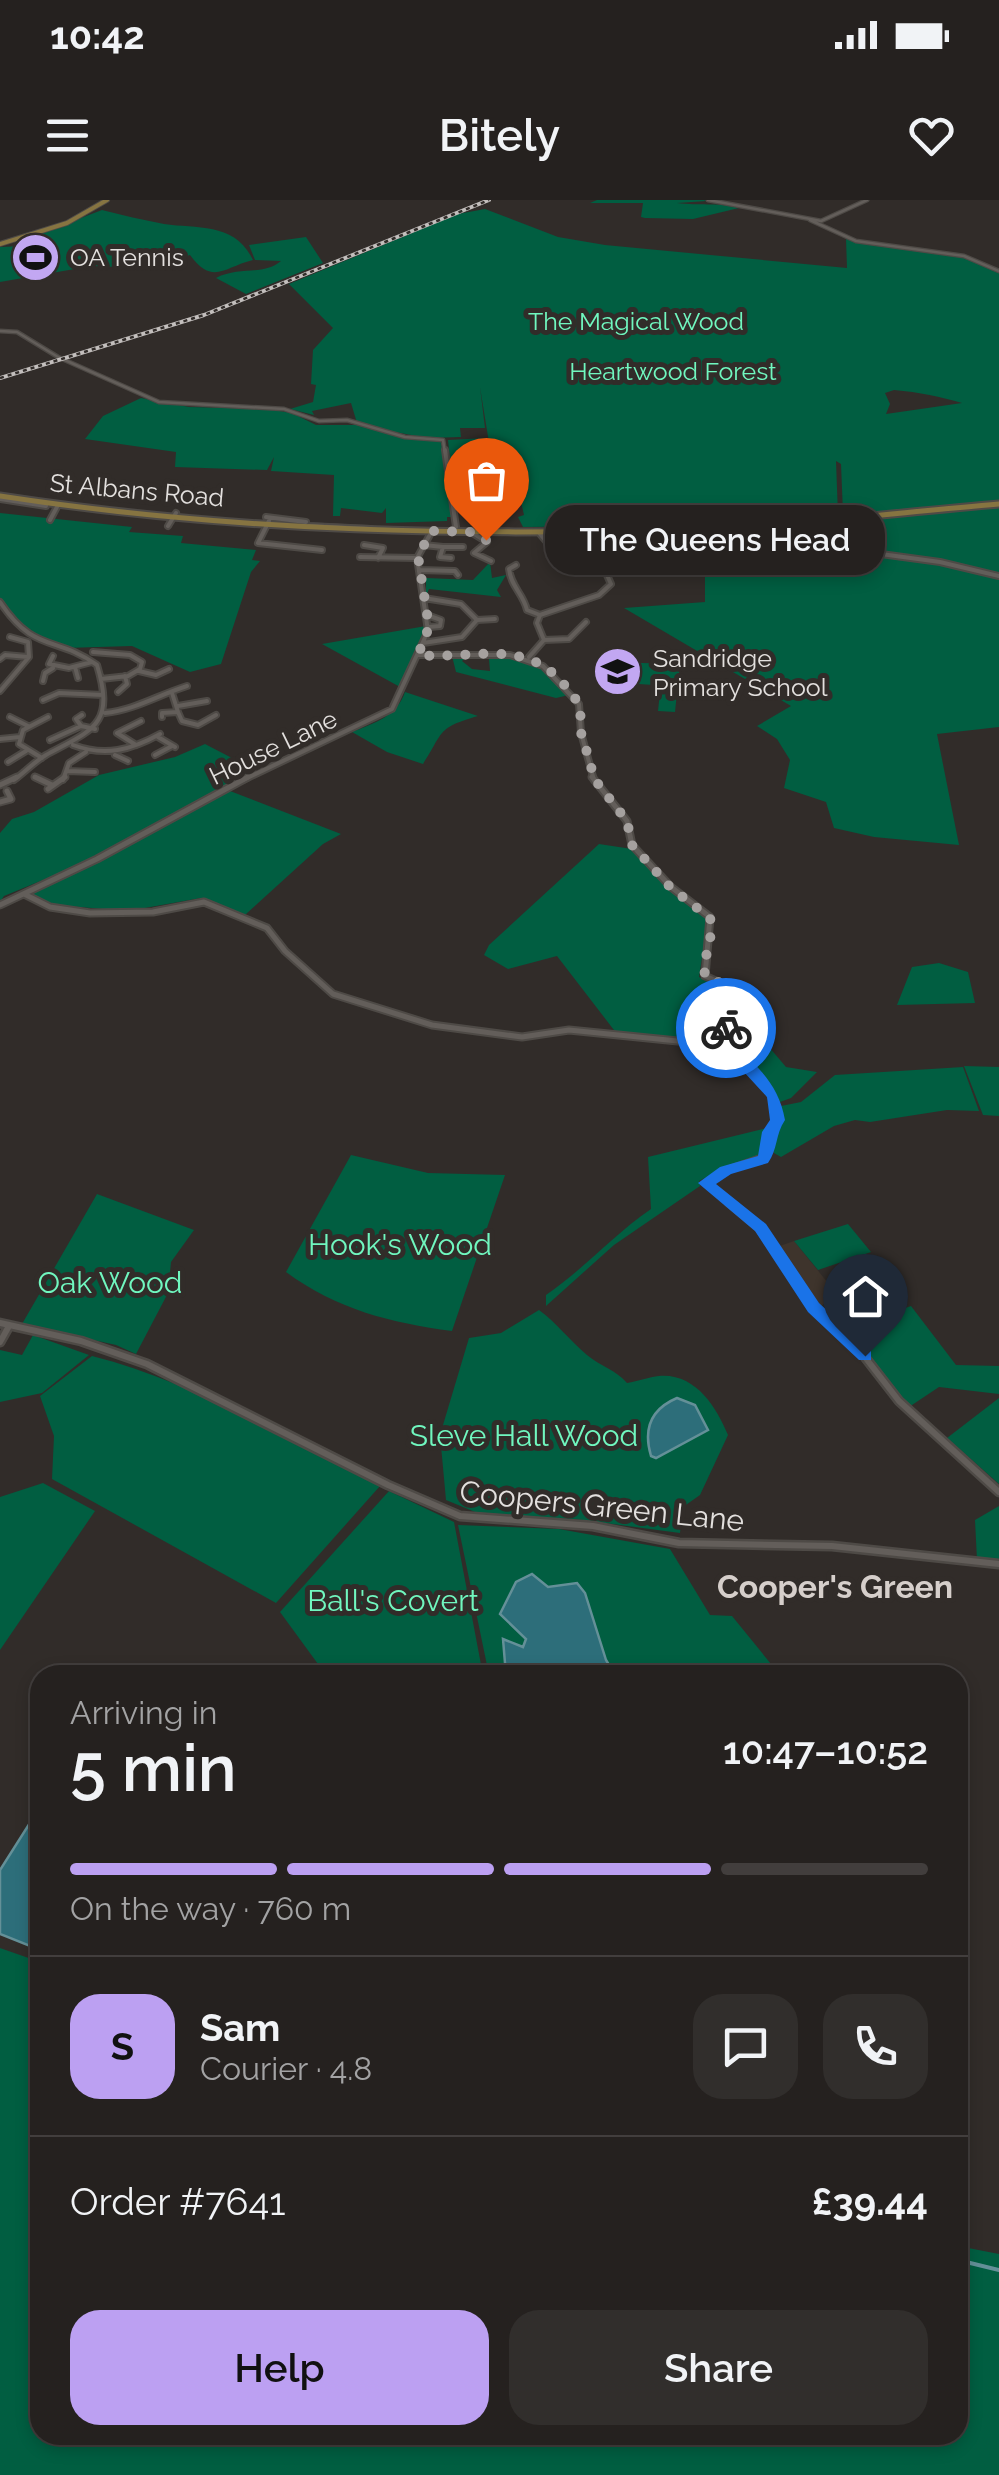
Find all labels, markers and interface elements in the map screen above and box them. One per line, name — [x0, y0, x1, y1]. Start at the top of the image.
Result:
text: 10:42 — [50, 13, 145, 58]
icon: menu — [40, 108, 95, 163]
icon: heart — [904, 108, 959, 163]
text: Bitely — [439, 109, 560, 162]
sports icon: OA Tennis — [9, 231, 61, 283]
place label: OA Tennis — [70, 242, 184, 272]
park label: The Magical Wood — [528, 306, 744, 336]
park label: Heartwood Forest — [569, 356, 777, 386]
pin — [444, 438, 529, 541]
icon: bag — [459, 453, 514, 508]
street label: St Albans Road — [49, 467, 225, 513]
callout: The Queens Head — [546, 505, 886, 575]
text: The Queens Head — [579, 521, 851, 558]
place label: Sandridge Primary School — [653, 643, 828, 702]
school or university icon: Sandridge Primary School — [592, 646, 644, 698]
street label: House Lane — [204, 703, 342, 791]
courier — [676, 978, 776, 1078]
icon: bike — [699, 1001, 754, 1056]
park label: Hook's Wood — [308, 1227, 492, 1262]
pin — [823, 1254, 908, 1357]
park label: Oak Wood — [37, 1265, 183, 1300]
icon: home — [838, 1269, 893, 1324]
park label: Sleve Hall Wood — [410, 1418, 638, 1453]
street label: Coopers Green Lane — [458, 1474, 746, 1538]
district label: Cooper's Green — [717, 1568, 953, 1605]
park label: Ball's Covert — [307, 1583, 479, 1618]
text: Arriving in — [70, 1694, 217, 1731]
text: 10:47–10:52 — [723, 1728, 928, 1773]
text: 5 min — [70, 1730, 237, 1806]
text: On the way · 760 m — [70, 1890, 351, 1927]
button: chat — [693, 1994, 798, 2099]
button: phone — [823, 1994, 928, 2099]
text: Sam — [200, 2005, 280, 2050]
text: S — [111, 2024, 134, 2069]
text: Courier · 4.8 — [200, 2050, 372, 2087]
text: Order #7641 — [70, 2179, 285, 2224]
text: £39.44 — [812, 2179, 928, 2224]
button: Help — [70, 2310, 489, 2425]
button: Share — [509, 2310, 928, 2425]

